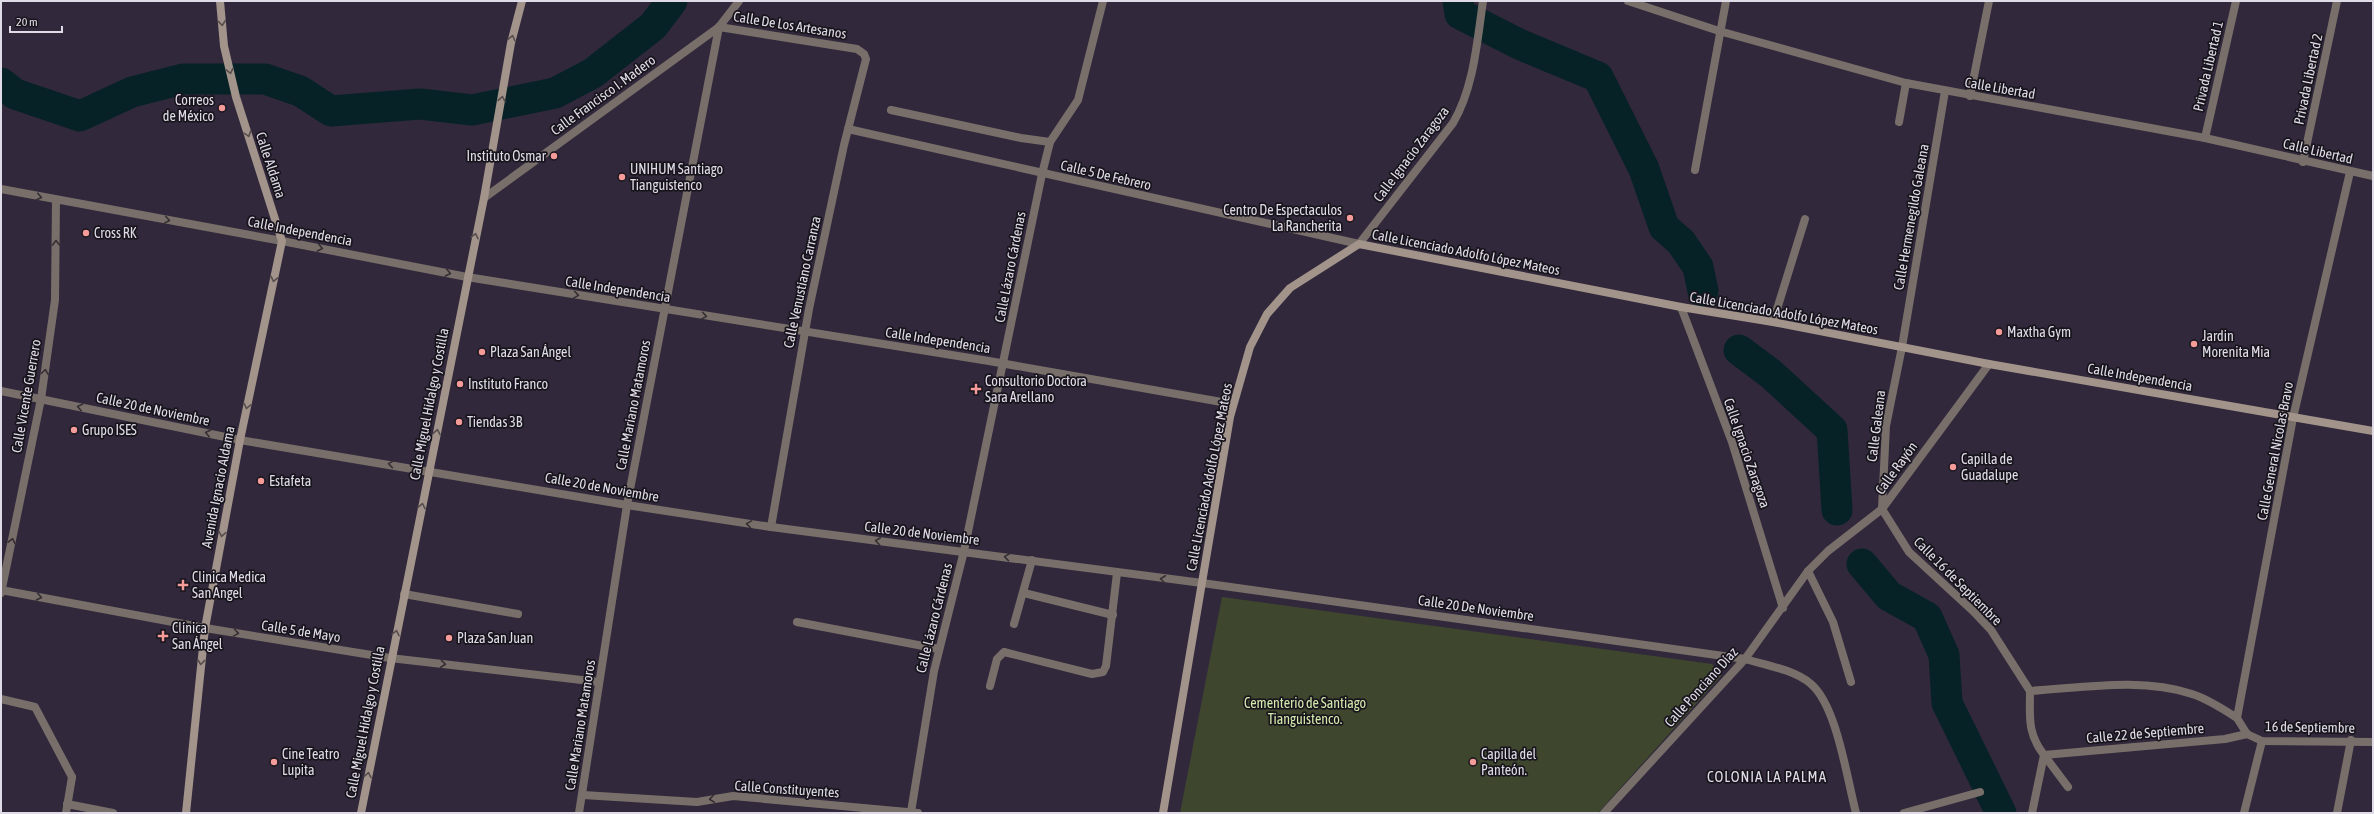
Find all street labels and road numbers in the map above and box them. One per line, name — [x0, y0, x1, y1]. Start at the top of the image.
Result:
street label: Calle De Los Artesanos — [732, 8, 848, 42]
street label: Privada Libertad 1 — [2190, 19, 2226, 113]
street label: Privada Libertad 2 — [2291, 32, 2325, 126]
street label: Calle Francisco I. Madero — [548, 52, 658, 138]
street label: Calle Libertad — [1964, 74, 2036, 102]
street label: Calle Ignacio Zaragoza — [1370, 103, 1452, 205]
street label: Calle Aldama — [253, 130, 289, 200]
street label: Calle Libertad — [2282, 135, 2354, 167]
street label: Calle Hermenegildo Galeana — [1890, 143, 1932, 291]
street label: Calle 5 De Febrero — [1059, 157, 1153, 193]
street label: Calle Lázaro Cárdenas — [991, 210, 1029, 324]
street label: Calle Independencia — [246, 213, 354, 249]
street label: Calle Venustiano Carranza — [780, 215, 824, 349]
street label: Calle Licenciado Adolfo López Mateos — [1371, 226, 1561, 278]
street label: Calle Independencia — [564, 273, 672, 305]
street label: Calle Licenciado Adolfo López Mateos — [1689, 289, 1880, 337]
street label: Calle Independencia — [884, 324, 992, 356]
street label: Calle Miguel Hidalgo y Costilla — [406, 327, 452, 481]
street label: Calle Vicente Guerrero — [8, 338, 44, 454]
street label: Calle Mariano Matamoros — [613, 339, 653, 471]
street label: Calle Independencia — [2086, 360, 2194, 394]
street label: Calle General Nicolas Bravo — [2254, 380, 2296, 522]
street label: Calle Licenciado Adolfo López Mateos — [1183, 382, 1235, 572]
street label: Calle 20 de Noviembre — [95, 389, 211, 429]
street label: Calle Galeana — [1864, 389, 1888, 463]
street label: Calle Ignacio Zaragoza — [1721, 396, 1773, 510]
street label: Avenida Ignacio Aldama — [198, 425, 238, 549]
street label: Calle Rayón — [1872, 439, 1920, 497]
street label: Calle 20 de Noviembre — [544, 469, 660, 505]
street label: Calle 20 de Noviembre — [864, 518, 980, 548]
street label: Calle 16 de Septiembre — [1911, 534, 2005, 628]
street label: Calle Lázaro Cárdenas — [913, 561, 955, 675]
street label: Calle 20 De Noviembre — [1417, 592, 1535, 624]
street label: Calle 5 de Mayo — [260, 617, 342, 645]
street label: Calle Ponciano Díaz — [1661, 644, 1741, 730]
street label: Calle Miguel Hidalgo y Costilla — [342, 645, 388, 799]
street label: Calle Mariano Matamoros — [562, 658, 598, 792]
street label: 16 de Septiembre — [2265, 718, 2355, 736]
street label: Calle 22 de Septiembre — [2086, 720, 2204, 746]
street label: Calle Constituyentes — [734, 777, 840, 801]

